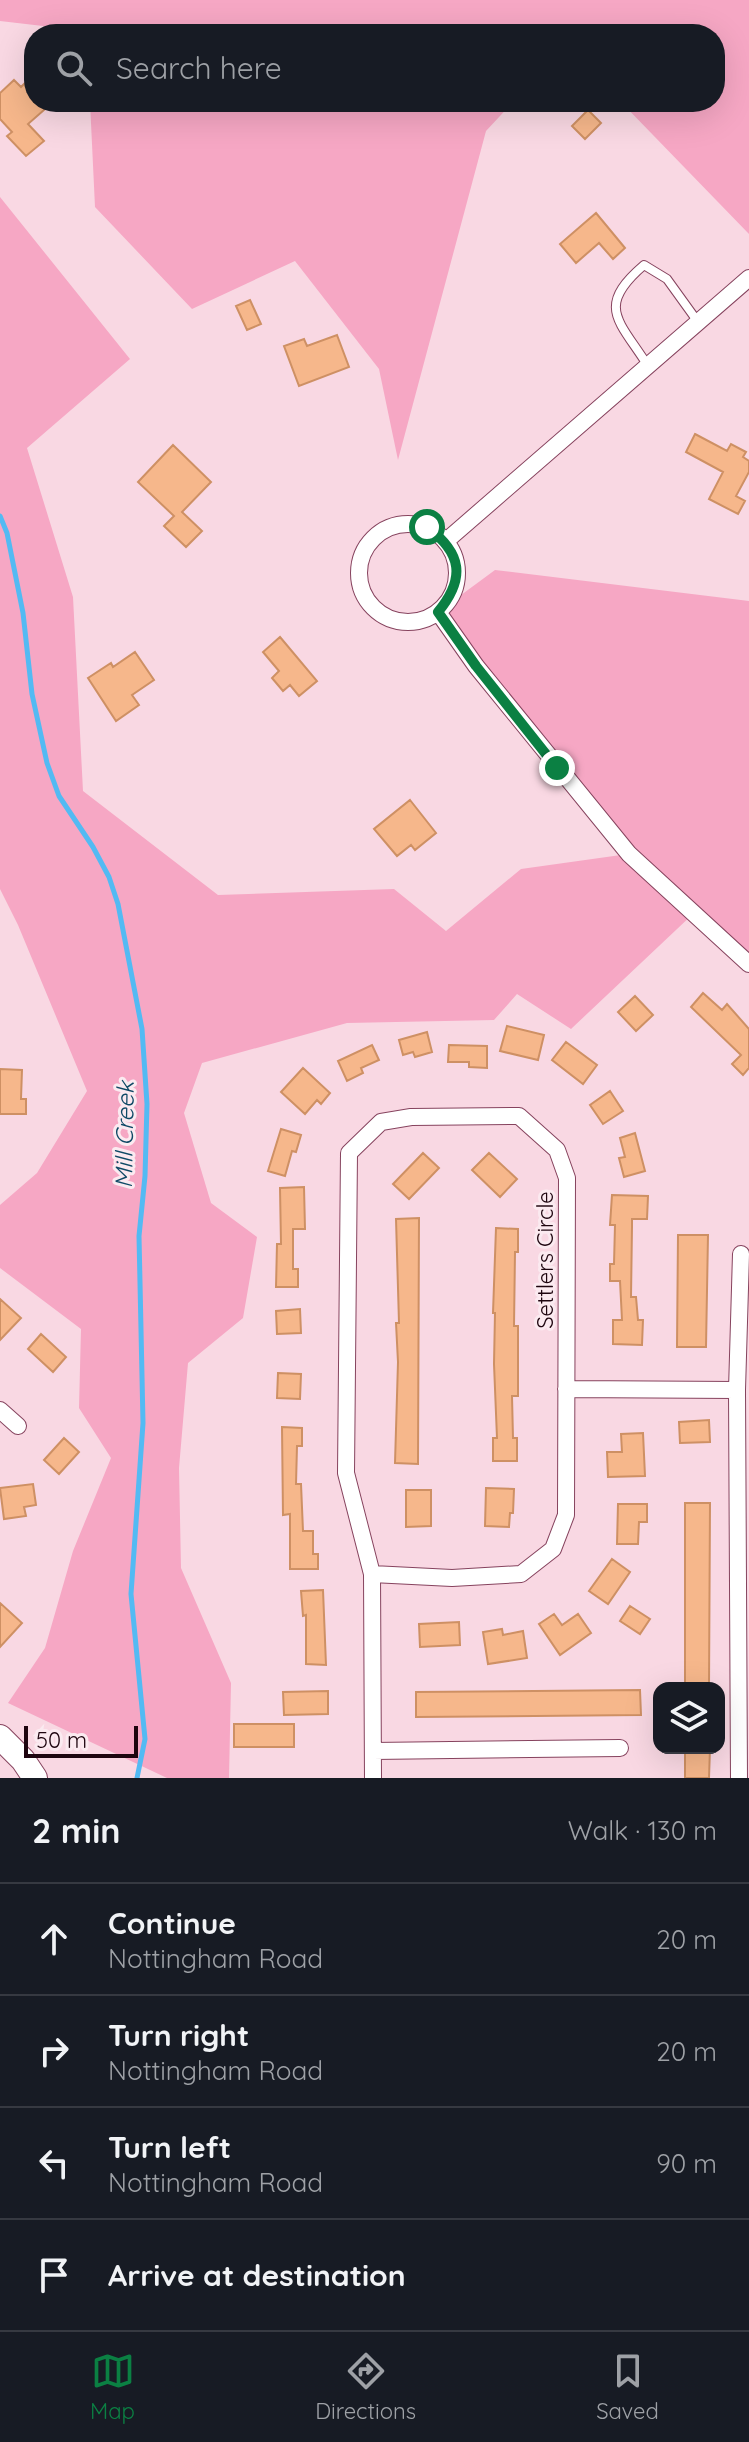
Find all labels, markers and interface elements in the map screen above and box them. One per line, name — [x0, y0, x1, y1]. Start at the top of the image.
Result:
search box — [24, 24, 725, 112]
icon: search — [52, 46, 96, 90]
text: Search here — [116, 49, 282, 87]
route start — [409, 509, 445, 545]
route end — [539, 750, 575, 786]
water label: Mill Creek — [108, 1079, 140, 1189]
street label: Settlers Circle — [531, 1191, 559, 1329]
map controls — [653, 1682, 725, 1754]
button: layers — [653, 1682, 725, 1754]
scale bar — [24, 1722, 138, 1758]
text: 50 m — [36, 1726, 87, 1754]
text: 2 min — [32, 1809, 121, 1852]
text: Walk · 130 m — [568, 1814, 717, 1847]
text: Continue — [108, 1904, 236, 1942]
icon: ahead — [32, 1917, 76, 1961]
text: 20 m — [656, 1923, 717, 1956]
text: Nottingham Road — [108, 1942, 323, 1975]
text: Turn right — [108, 2016, 249, 2054]
icon: right — [32, 2029, 76, 2073]
text: 20 m — [656, 2035, 717, 2068]
text: Nottingham Road — [108, 2054, 323, 2087]
text: Turn left — [108, 2128, 231, 2166]
icon: left — [32, 2141, 76, 2185]
text: 90 m — [656, 2147, 717, 2180]
text: Nottingham Road — [108, 2166, 323, 2199]
icon: arrive — [32, 2253, 76, 2297]
text: Arrive at destination — [108, 2256, 406, 2294]
tab: Map — [90, 2349, 135, 2425]
tab: Directions — [315, 2349, 416, 2425]
tab: Saved — [596, 2349, 659, 2425]

